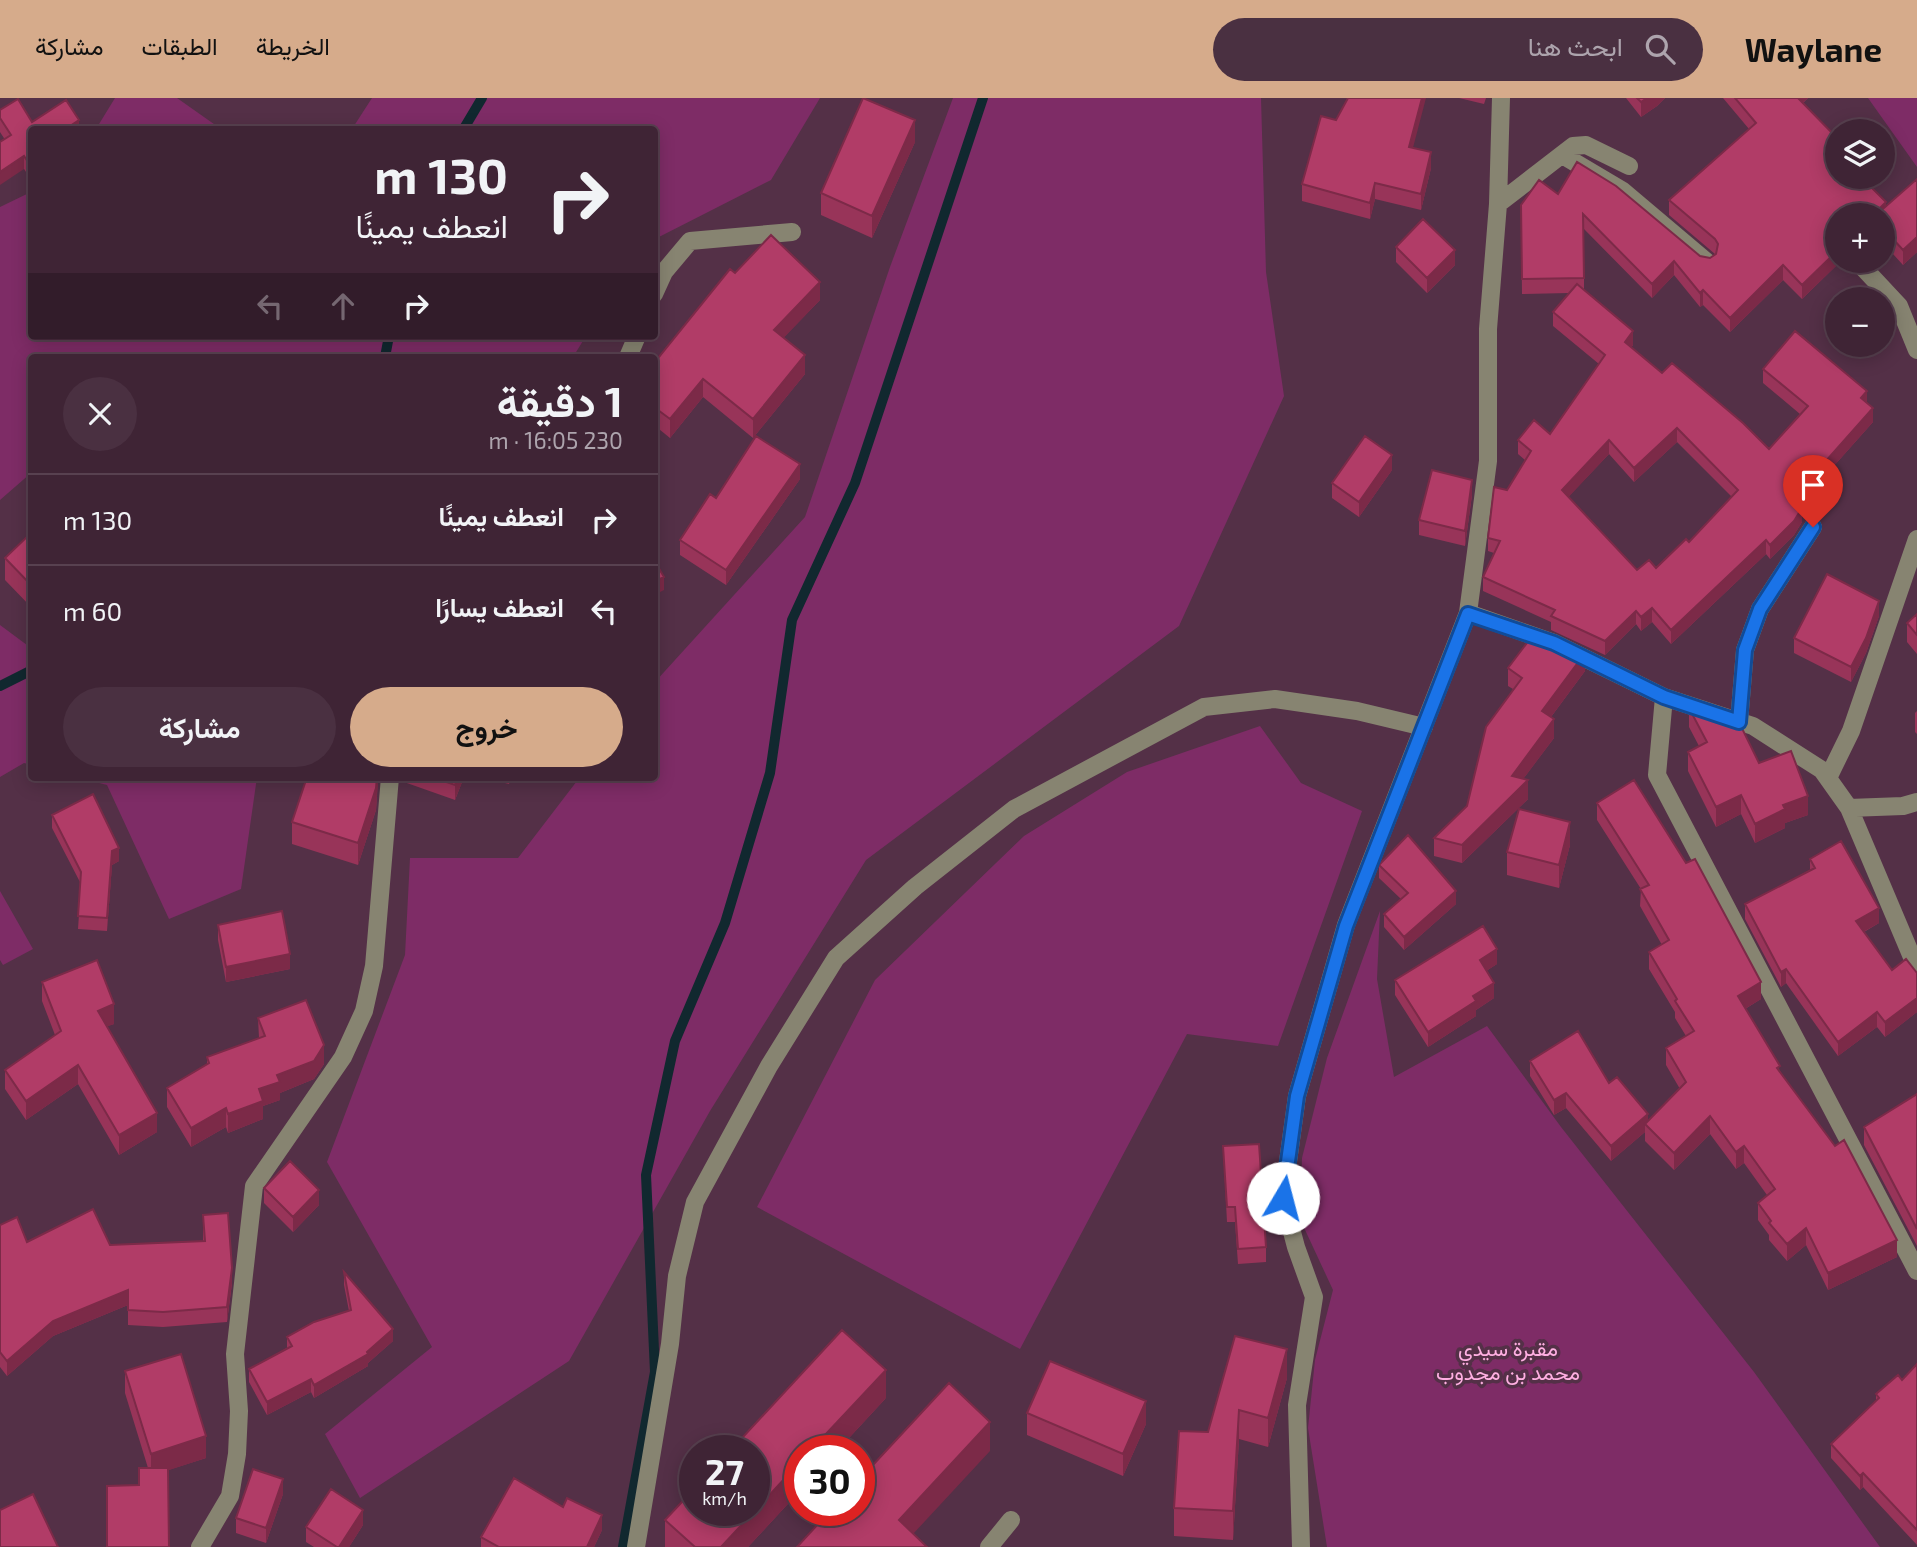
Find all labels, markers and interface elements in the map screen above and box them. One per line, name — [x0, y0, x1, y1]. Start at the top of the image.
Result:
search box — [1213, 18, 1703, 81]
text: Waylane — [1745, 29, 1882, 69]
text: ابحث هنا — [1528, 30, 1623, 61]
icon: search — [1641, 30, 1679, 68]
text: مشاركة — [35, 31, 103, 60]
text: الطبقات — [141, 31, 218, 60]
text: الخريطة — [256, 31, 330, 60]
map controls — [1825, 119, 1895, 357]
button: layers — [1825, 119, 1895, 189]
text: 130 m — [374, 145, 508, 204]
icon: right — [532, 154, 623, 245]
button: + — [1825, 203, 1895, 273]
text: انعطف يمينًا — [356, 206, 508, 244]
icon: left — [251, 287, 289, 325]
icon: ahead — [324, 287, 362, 325]
icon: right — [397, 287, 435, 325]
button: − — [1825, 287, 1895, 357]
text: 1 دقيقة — [497, 375, 623, 425]
button: close — [63, 377, 137, 451]
text: 230 m · 16:05 — [488, 426, 623, 454]
pin — [1783, 455, 1843, 527]
icon: arrive — [1794, 466, 1832, 504]
text: انعطف يمينًا — [439, 500, 564, 531]
icon: right — [585, 501, 623, 539]
text: 130 m — [63, 504, 132, 535]
text: انعطف يسارًا — [435, 591, 564, 622]
icon: left — [585, 592, 623, 630]
text: 60 m — [63, 595, 122, 626]
button: مشاركة — [63, 687, 336, 767]
button: خروج — [350, 687, 623, 767]
position arrow — [1246, 1161, 1320, 1235]
park label: مقبرة سيدي محمد بن مجدوب — [1436, 1335, 1580, 1386]
speed limit sign: 30 — [784, 1435, 875, 1526]
text: 27 — [705, 1450, 744, 1492]
text: km/h — [702, 1487, 747, 1509]

